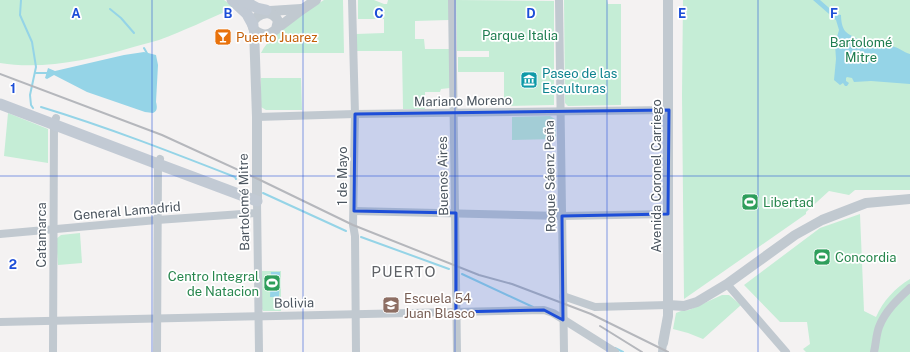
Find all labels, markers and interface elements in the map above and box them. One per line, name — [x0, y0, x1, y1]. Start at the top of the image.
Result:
text: A — [71, 6, 81, 21]
text: B — [224, 6, 233, 21]
text: C — [374, 6, 384, 21]
text: D — [526, 6, 536, 21]
text: E — [678, 6, 686, 21]
text: F — [830, 6, 838, 21]
bar icon: Puerto Juarez — [213, 27, 233, 47]
park label: Parque Italia — [482, 28, 558, 43]
place label: Puerto Juarez — [236, 30, 318, 45]
park label: Bartolomé Mitre — [830, 35, 892, 65]
place label: Paseo de las Esculturas — [542, 66, 617, 96]
museum icon: Paseo de las Esculturas — [519, 70, 539, 90]
text: 1 — [10, 81, 16, 96]
street label: Mariano Moreno — [414, 93, 512, 109]
street label: Avenida Coronel Carriego — [649, 99, 664, 253]
street label: Roque Sáenz Peña — [542, 120, 558, 232]
street label: Buenos Aires — [435, 136, 451, 216]
street label: 1 de Mayo — [335, 146, 350, 206]
street label: Bartolomé Mitre — [236, 153, 252, 251]
sports icon: Libertad — [740, 192, 760, 212]
place label: Libertad — [763, 195, 814, 210]
street label: General Lamadrid — [73, 199, 181, 223]
street label: Catamarca — [34, 202, 49, 268]
sports icon: Concordia — [812, 247, 832, 267]
place label: Concordia — [835, 250, 896, 265]
text: 2 — [9, 257, 17, 272]
district label: PUERTO — [371, 263, 437, 280]
place label: Centro Integral de Natacion — [168, 269, 259, 299]
sports icon: Centro Integral de Natacion — [262, 273, 282, 293]
place label: Escuela 54 Juan Blasco — [404, 291, 475, 321]
street label: Bolivia — [274, 295, 314, 311]
school or university icon: Escuela 54 Juan Blasco — [381, 295, 401, 315]

